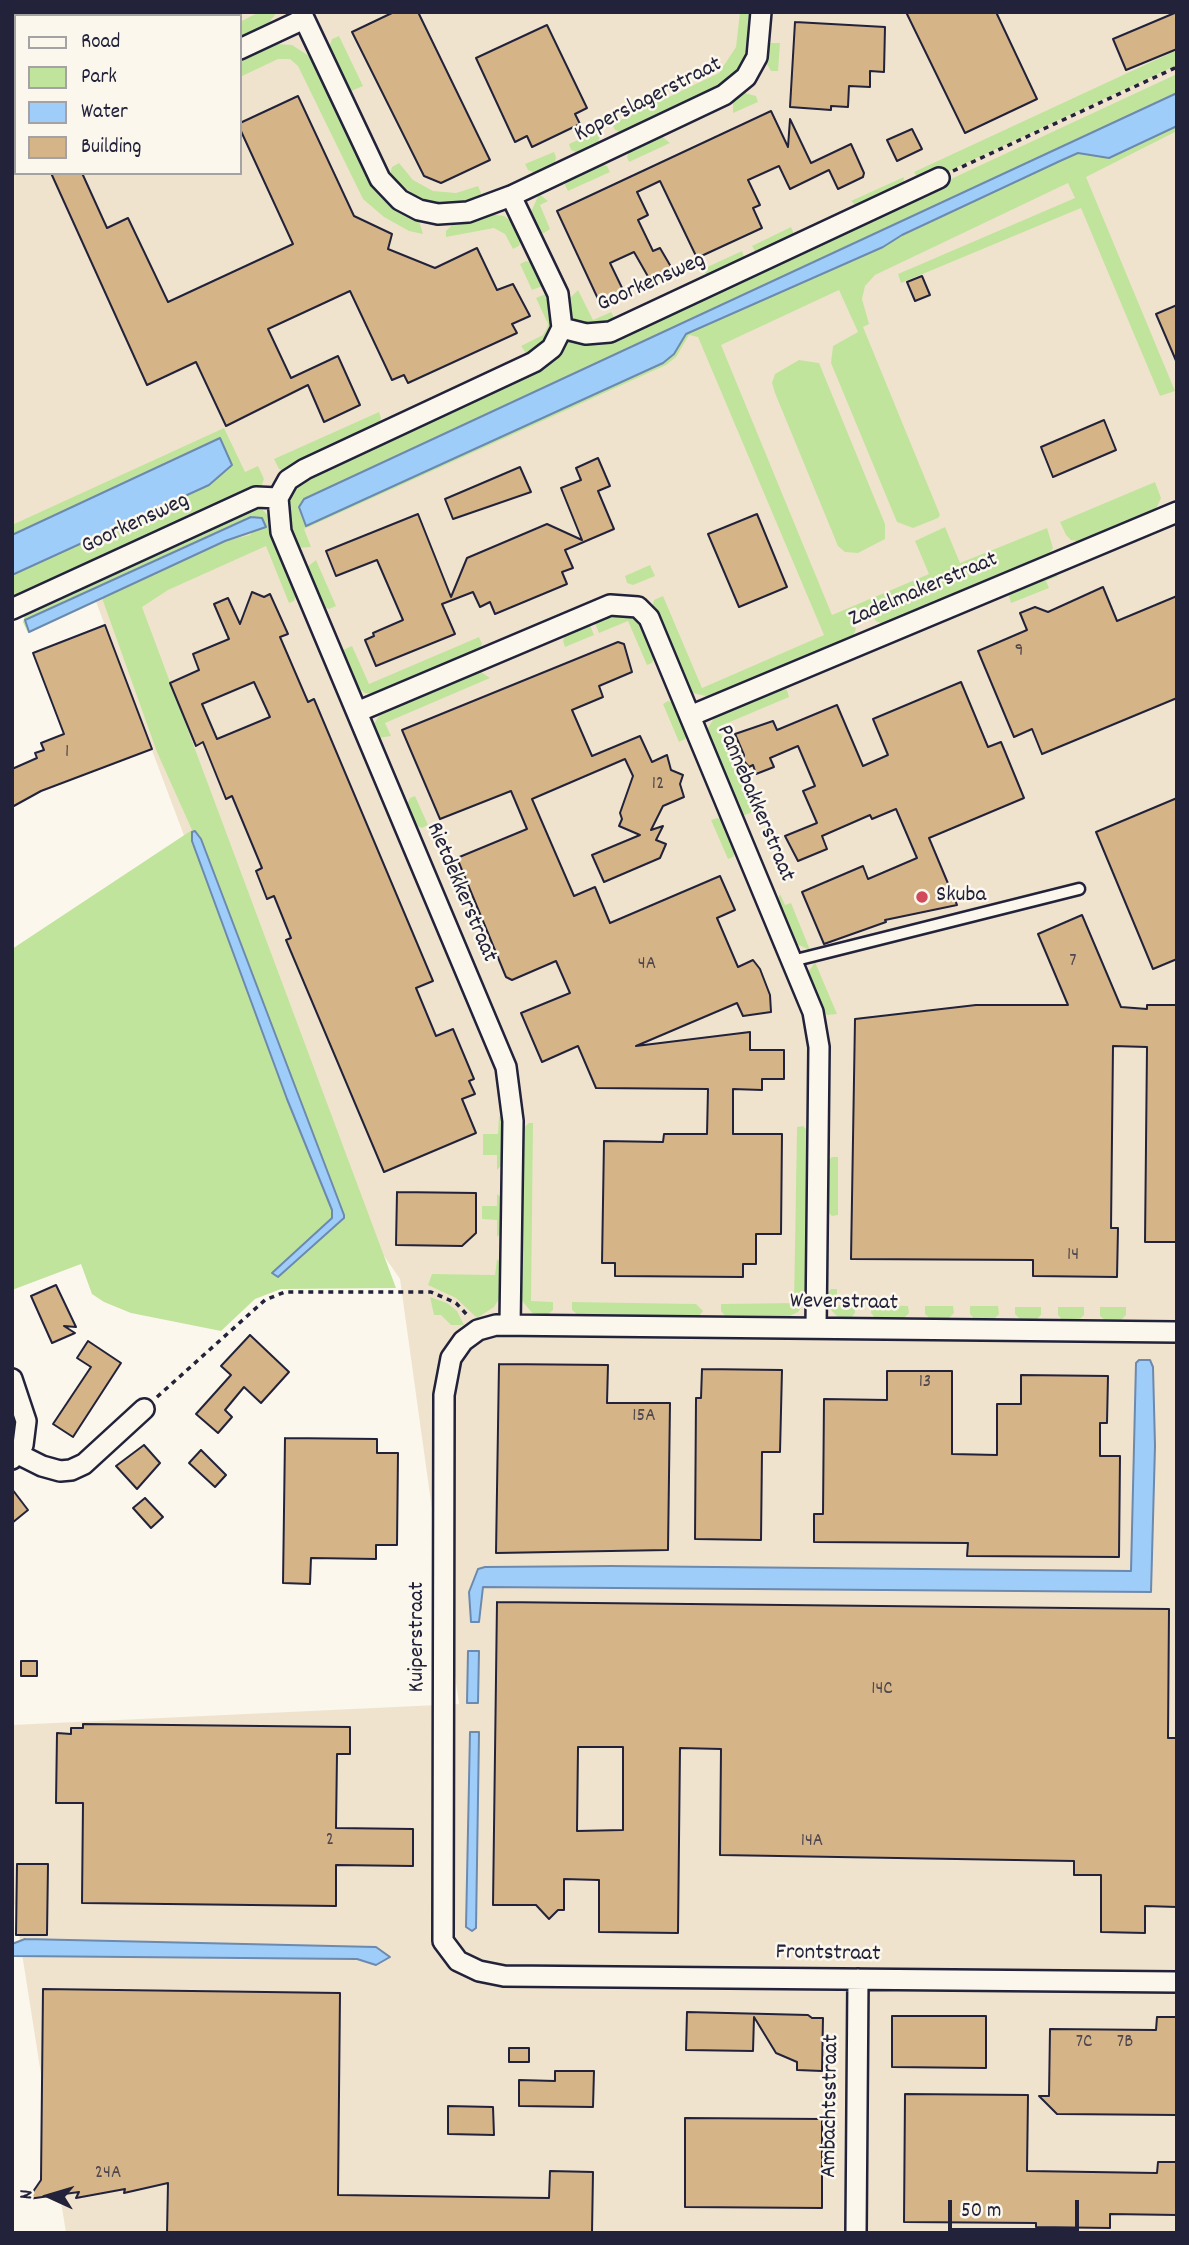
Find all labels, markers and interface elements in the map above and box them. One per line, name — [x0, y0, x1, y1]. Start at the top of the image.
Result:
legend — [14, 14, 242, 175]
text: Road — [81, 28, 120, 58]
street label: Koperslagerstraat — [571, 52, 727, 150]
text: Park — [81, 63, 117, 93]
text: Water — [81, 98, 128, 128]
text: Building — [81, 133, 141, 163]
street label: Goorkensweg — [594, 248, 710, 320]
street label: Goorkensweg — [78, 488, 194, 562]
street label: Zadelmakerstraat — [846, 547, 1002, 635]
house number: 9 — [1015, 641, 1023, 663]
street label: Pannebakkerstraat — [709, 721, 799, 887]
house number: 1 — [65, 742, 69, 764]
house number: 12 — [652, 774, 664, 796]
street label: Rietdekkerstraat — [418, 819, 502, 967]
place label: Skuba — [936, 883, 986, 911]
marker: Skuba — [914, 889, 930, 905]
house number: 7 — [1069, 951, 1077, 973]
house number: 4A — [638, 954, 656, 976]
house number: 14 — [1067, 1245, 1079, 1267]
street label: Weverstraat — [790, 1289, 898, 1319]
house number: 13 — [919, 1372, 931, 1394]
house number: 15A — [632, 1406, 656, 1428]
street label: Kuiperstraat — [405, 1582, 433, 1692]
house number: 14C — [871, 1679, 893, 1701]
house number: 2 — [326, 1830, 334, 1852]
house number: 14A — [801, 1831, 823, 1853]
street label: Frontstraat — [775, 1940, 881, 1970]
house number: 7C — [1076, 2032, 1092, 2054]
house number: 7B — [1117, 2032, 1133, 2054]
street label: Ambachtsstraat — [817, 2034, 847, 2178]
north arrow — [14, 2161, 84, 2231]
house number: 24A — [95, 2163, 121, 2185]
scale bar — [951, 2186, 1082, 2230]
text: N — [14, 2189, 41, 2200]
text: 50 m — [961, 2197, 1001, 2227]

